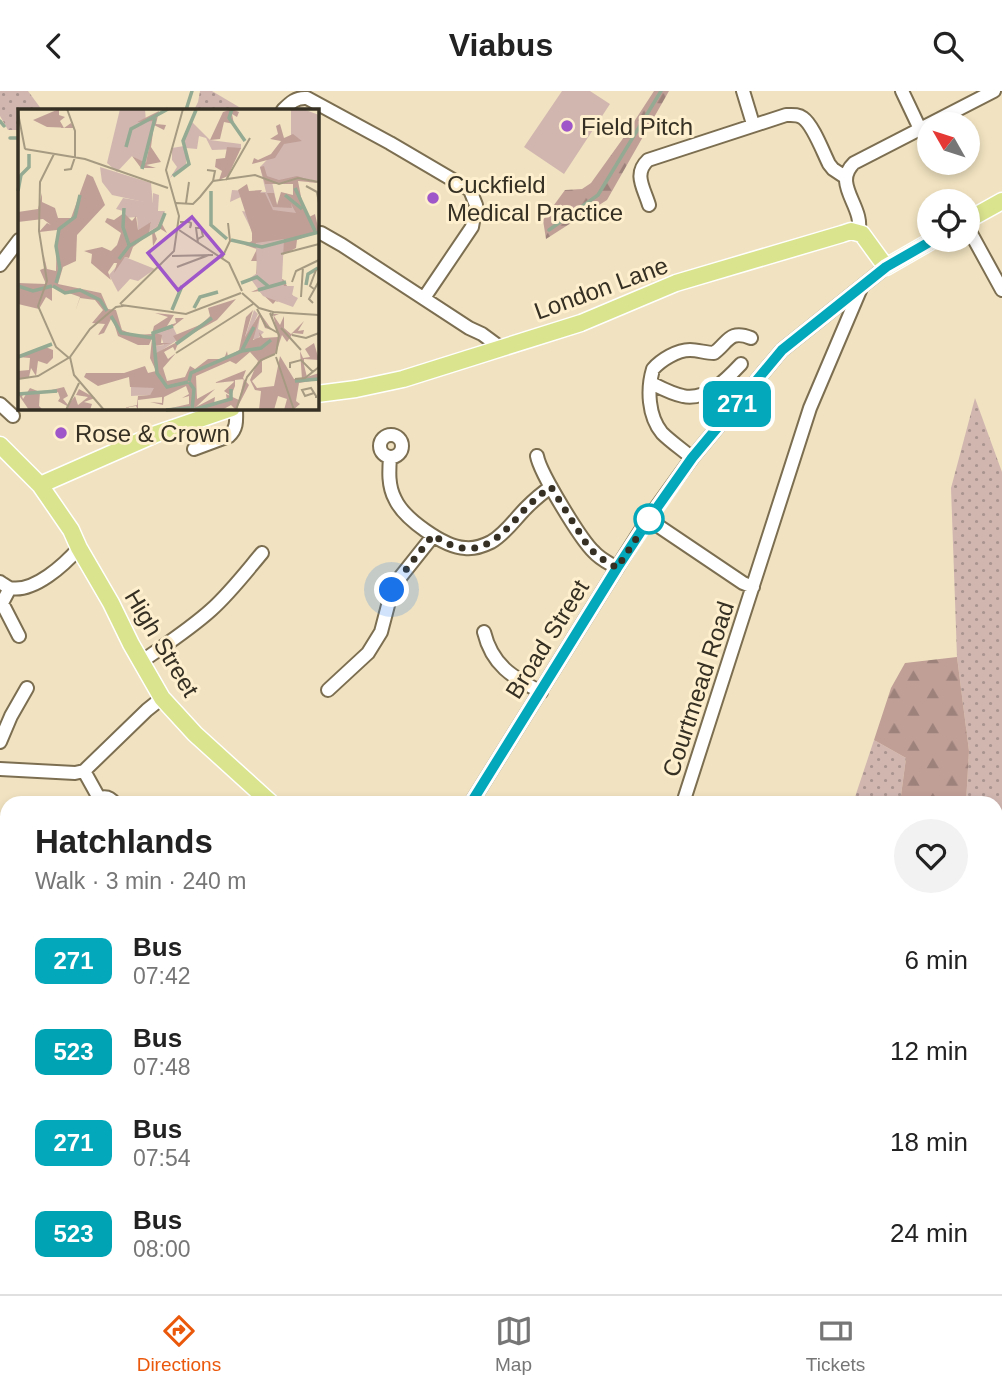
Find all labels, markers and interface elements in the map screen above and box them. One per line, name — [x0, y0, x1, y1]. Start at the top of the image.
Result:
icon: back — [35, 27, 73, 65]
text: Viabus — [449, 27, 553, 63]
icon: search — [929, 27, 967, 65]
inset map — [18, 109, 318, 409]
north arrow — [917, 112, 980, 175]
map controls — [917, 112, 980, 252]
place label: Field Pitch — [581, 113, 693, 140]
marker: Field Pitch — [559, 118, 575, 134]
place label: Cuckfield Medical Practice — [447, 171, 623, 226]
button: locate — [917, 189, 980, 252]
marker: Cuckfield Medical Practice — [425, 190, 441, 206]
street label: London Lane — [531, 251, 671, 325]
line badge: 271 — [697, 381, 777, 427]
text: 271 — [717, 390, 757, 417]
place label: Rose & Crown — [75, 420, 230, 447]
marker: Rose & Crown — [53, 425, 69, 441]
unlabelled marker — [634, 504, 664, 534]
your location — [374, 572, 409, 607]
street label: Broad Street — [500, 574, 594, 703]
street label: High Street — [120, 585, 205, 702]
street label: Courtmead Road — [657, 598, 739, 780]
button: heart — [894, 819, 968, 893]
text: Hatchlands — [35, 823, 213, 860]
text: Walk · 3 min · 240 m — [35, 868, 246, 894]
text: Bus — [133, 932, 182, 962]
text: 6 min — [904, 945, 968, 975]
text: 271 — [53, 947, 94, 974]
text: 07:42 — [133, 963, 191, 989]
text: Bus — [133, 1023, 182, 1053]
text: 12 min — [890, 1036, 968, 1066]
text: 523 — [53, 1038, 94, 1065]
text: 07:48 — [133, 1054, 191, 1080]
text: Bus — [133, 1114, 182, 1144]
text: 18 min — [890, 1127, 968, 1157]
text: 271 — [53, 1129, 94, 1156]
text: 07:54 — [133, 1145, 191, 1171]
text: Bus — [133, 1205, 182, 1235]
text: 24 min — [890, 1218, 968, 1248]
text: 523 — [53, 1220, 94, 1247]
text: 08:00 — [133, 1236, 191, 1262]
tab: Directions — [137, 1312, 221, 1376]
tab: Map — [495, 1312, 533, 1376]
tab: Tickets — [806, 1312, 865, 1376]

